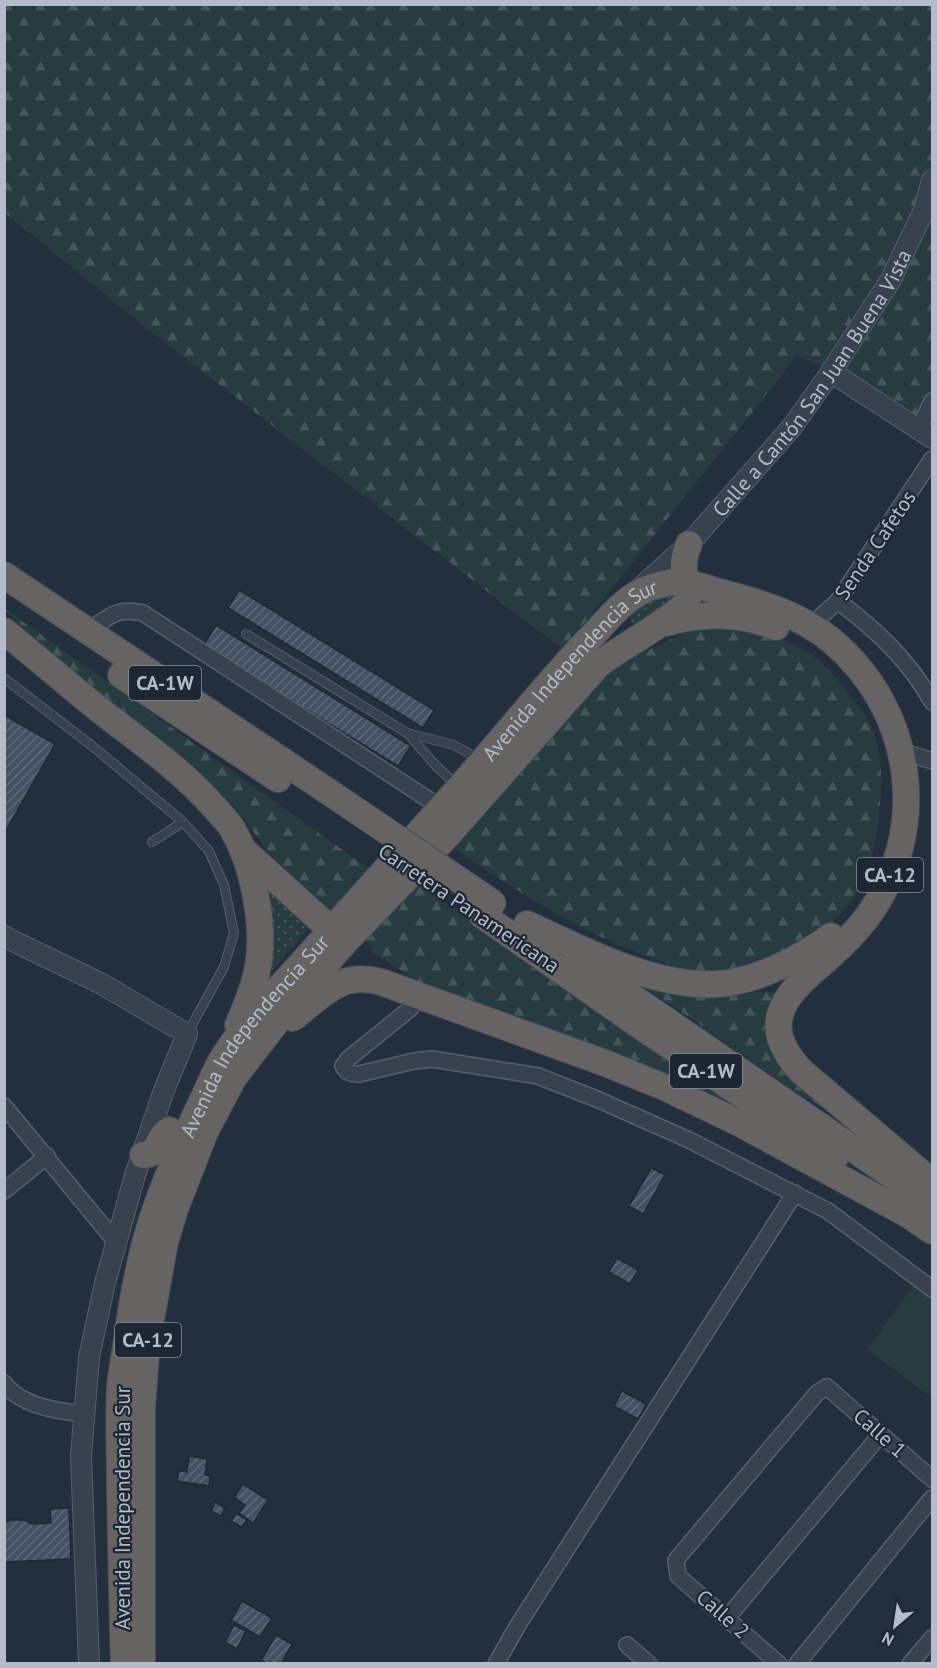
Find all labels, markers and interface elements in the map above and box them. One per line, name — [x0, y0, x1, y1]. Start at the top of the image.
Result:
street label: Calle a Cantón San Juan Buena Vista — [706, 245, 917, 522]
street label: Senda Cafetos — [828, 485, 922, 605]
street label: Avenida Independencia Sur — [476, 573, 660, 766]
road number: CA-1W — [129, 666, 201, 700]
street label: Carretera Panamericana — [373, 837, 565, 979]
road number: CA-12 — [857, 858, 923, 892]
street label: Avenida Independencia Sur — [173, 929, 334, 1141]
road number: CA-1W — [670, 1054, 742, 1088]
road number: CA-12 — [115, 1323, 181, 1357]
street label: Avenida Independencia Sur — [109, 1386, 136, 1630]
street label: Calle 1 — [848, 1402, 912, 1464]
street label: Calle 2 — [691, 1583, 755, 1645]
north arrow — [865, 1596, 925, 1656]
text: N — [878, 1628, 897, 1650]

